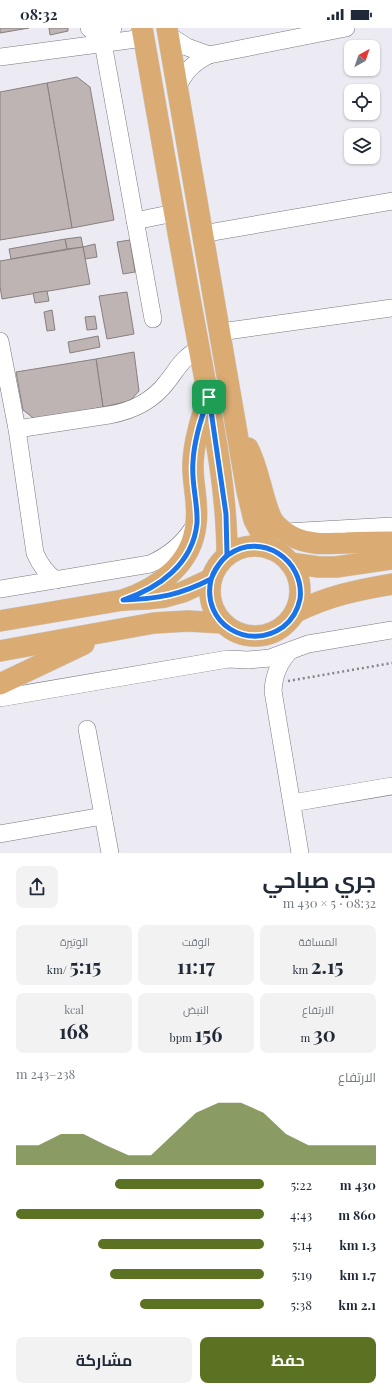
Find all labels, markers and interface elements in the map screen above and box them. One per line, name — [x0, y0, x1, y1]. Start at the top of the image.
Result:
text: 08:32 — [20, 4, 58, 24]
north arrow — [344, 40, 380, 76]
map controls — [344, 40, 380, 164]
button: locate — [344, 84, 380, 120]
button: layers — [344, 128, 380, 164]
pin — [192, 380, 226, 414]
icon: arrive — [198, 386, 220, 408]
text: جري صباحي — [262, 864, 376, 894]
button: share — [16, 866, 58, 908]
text: 08:32 · 5 × 430 m — [283, 894, 376, 911]
text: الوتيرة — [60, 934, 88, 949]
text: الوقت — [182, 934, 210, 949]
text: المسافة — [298, 934, 338, 949]
text: 5:15 — [70, 952, 101, 979]
text: 11:17 — [177, 952, 215, 979]
text: 2.15 — [311, 952, 344, 979]
text: /km — [47, 962, 70, 977]
text: km — [292, 962, 311, 977]
text: kcal — [64, 1002, 84, 1017]
text: النبض — [183, 1002, 209, 1017]
text: الارتفاع — [302, 1002, 334, 1017]
text: 168 — [59, 1017, 89, 1044]
text: 156 — [195, 1020, 222, 1047]
text: 30 — [313, 1020, 336, 1047]
text: bpm — [170, 1030, 195, 1045]
text: m — [300, 1030, 313, 1045]
text: 238–243 m — [16, 1065, 75, 1082]
text: الارتفاع — [338, 1068, 376, 1085]
text: 5:22 — [291, 1176, 312, 1193]
text: 430 m — [340, 1176, 376, 1193]
text: 4:43 — [290, 1206, 312, 1223]
text: 860 m — [338, 1206, 376, 1223]
text: 5:14 — [292, 1236, 312, 1253]
text: 1.3 km — [339, 1236, 376, 1253]
text: 5:19 — [292, 1266, 312, 1283]
text: 1.7 km — [339, 1266, 376, 1283]
text: 5:38 — [291, 1296, 312, 1313]
text: 2.1 km — [338, 1296, 376, 1313]
button: مشاركة — [16, 1337, 192, 1383]
button: حفظ — [200, 1337, 376, 1383]

